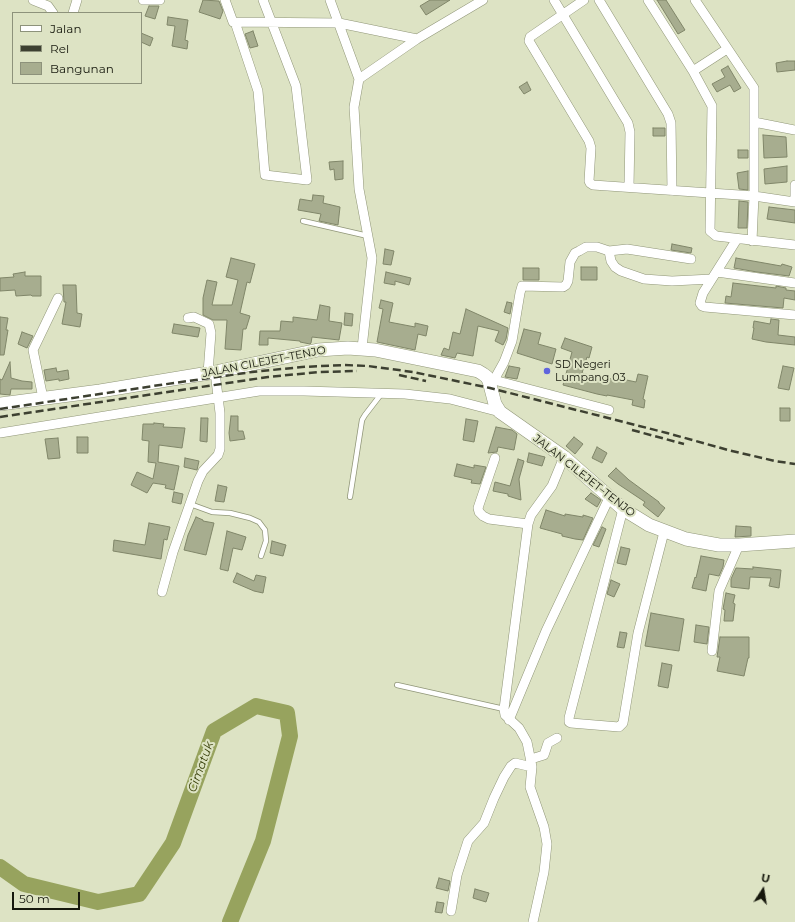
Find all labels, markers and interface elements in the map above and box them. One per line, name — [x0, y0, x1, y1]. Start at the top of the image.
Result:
legend — [12, 12, 142, 84]
text: Jalan — [50, 21, 82, 36]
text: Rel — [50, 41, 69, 56]
text: Bangunan — [50, 61, 114, 76]
street label: JALAN CILEJET–TENJO — [201, 344, 327, 380]
place label: SD Negeri Lumpang 03 — [555, 358, 626, 384]
marker: SD Negeri Lumpang 03 — [542, 366, 552, 376]
street label: JALAN CILEJET–TENJO — [530, 432, 638, 520]
water label: Cimatuk — [185, 740, 217, 794]
north arrow — [743, 870, 783, 910]
text: U — [760, 871, 771, 886]
scale bar — [14, 884, 82, 910]
text: 50 m — [19, 891, 50, 906]

